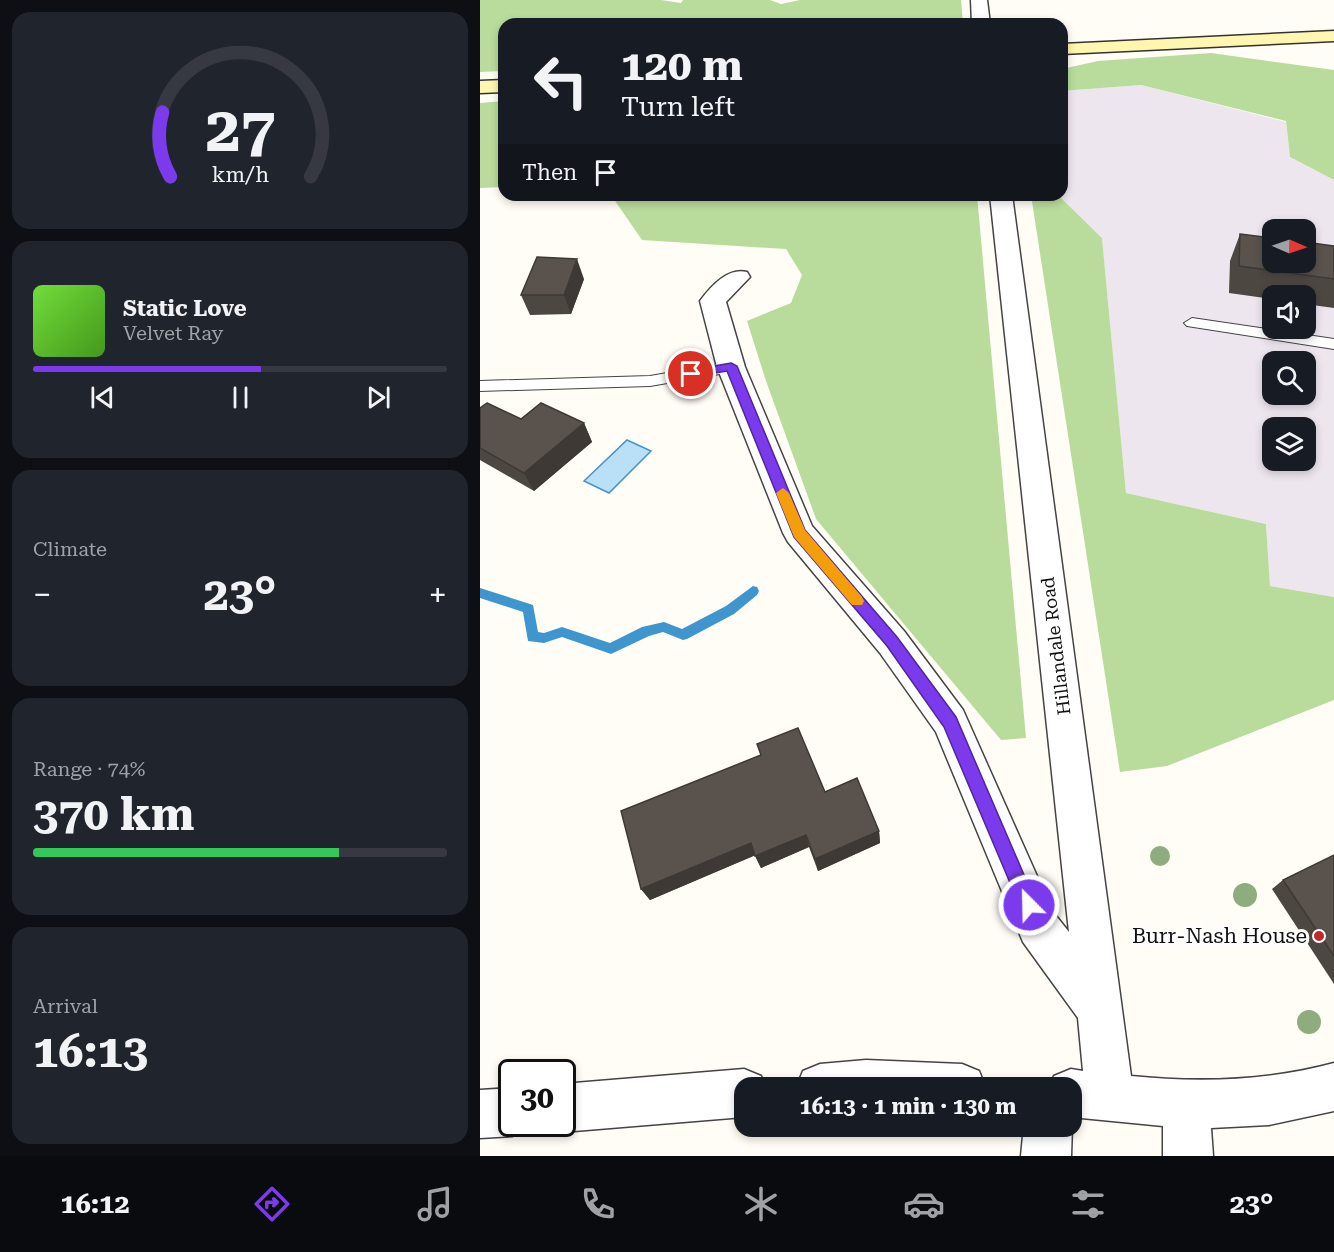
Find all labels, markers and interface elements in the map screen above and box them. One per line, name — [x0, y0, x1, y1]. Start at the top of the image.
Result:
text: 120 m — [621, 41, 743, 90]
icon: left — [522, 42, 600, 120]
text: Turn left — [621, 91, 735, 123]
text: 27 — [205, 94, 275, 167]
icon: arrive — [589, 156, 622, 189]
text: Then — [522, 160, 577, 185]
text: km/h — [211, 163, 269, 188]
north arrow — [1262, 219, 1316, 273]
map controls — [1262, 219, 1316, 471]
button: sound — [1262, 285, 1316, 339]
text: Static Love — [123, 296, 247, 321]
text: Velvet Ray — [123, 321, 223, 345]
pin — [665, 348, 716, 399]
button: search — [1262, 351, 1316, 405]
icon: arrive — [674, 357, 707, 390]
icon: previous — [86, 381, 119, 414]
icon: pause — [224, 381, 257, 414]
icon: next — [362, 381, 395, 414]
button: layers — [1262, 417, 1316, 471]
text: Climate — [33, 537, 107, 561]
text: 23° — [204, 568, 276, 621]
text: − — [33, 575, 51, 614]
text: + — [429, 575, 447, 614]
street label: Hillandale Road — [1037, 575, 1074, 716]
text: Range · 74% — [33, 757, 145, 781]
text: 370 km — [33, 788, 194, 841]
position arrow — [997, 873, 1061, 937]
place label: Burr-Nash House — [1132, 924, 1307, 948]
marker: Burr-Nash House — [1312, 929, 1326, 943]
text: Arrival — [33, 994, 98, 1018]
text: 16:13 — [33, 1025, 148, 1078]
speed limit sign: 30 — [498, 1059, 576, 1137]
text: 16:13 · 1 min · 130 m — [799, 1094, 1017, 1119]
icon: directions — [251, 1183, 293, 1225]
icon: music — [414, 1183, 456, 1225]
icon: phone — [577, 1183, 619, 1225]
icon: climate — [740, 1183, 782, 1225]
icon: car — [903, 1183, 945, 1225]
icon: filters — [1067, 1183, 1109, 1225]
text: 16:12 — [61, 1188, 130, 1220]
text: 23° — [1230, 1188, 1273, 1220]

